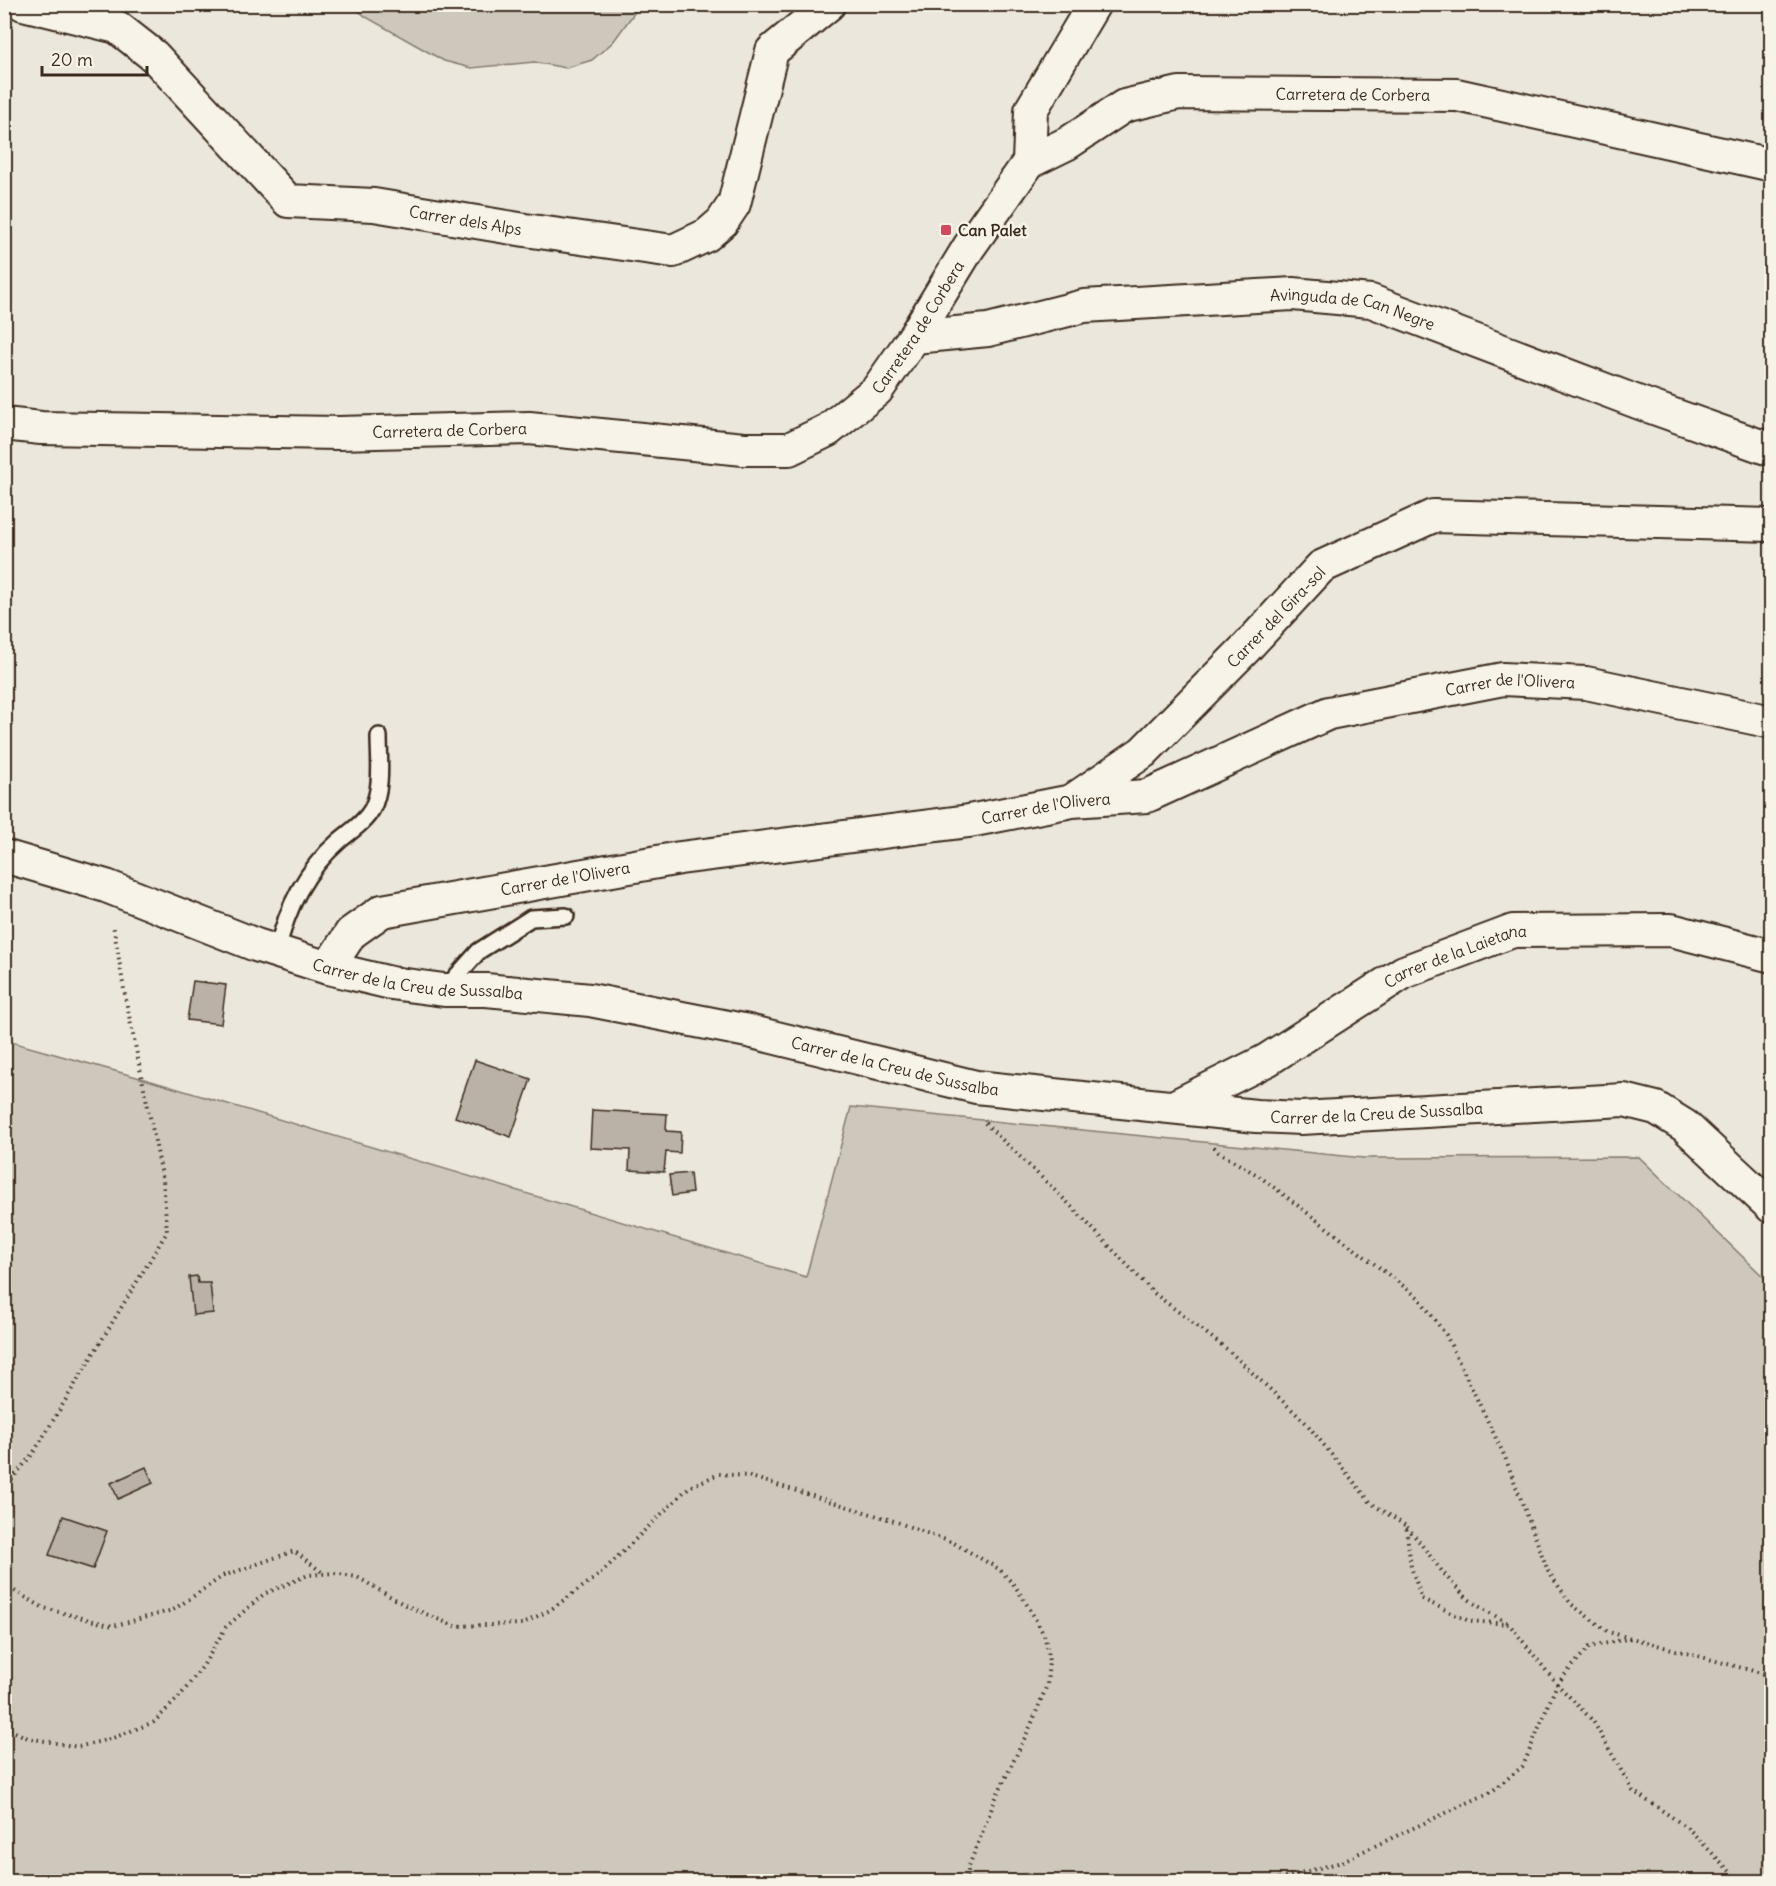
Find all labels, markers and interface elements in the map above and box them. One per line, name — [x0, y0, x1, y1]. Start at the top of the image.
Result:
scale bar — [42, 39, 147, 77]
text: 20 m — [51, 48, 93, 71]
street label: Carretera de Corbera — [1275, 84, 1430, 105]
street label: Carrer dels Alps — [408, 201, 523, 239]
place label: Can Palet — [958, 220, 1027, 240]
marker: Can Palet — [939, 223, 953, 237]
street label: Carretera de Corbera — [868, 257, 968, 398]
street label: Avinguda de Can Negre — [1269, 284, 1438, 334]
street label: Carretera de Corbera — [372, 418, 527, 442]
street label: Carrer del Gira-sol — [1223, 562, 1329, 672]
street label: Carrer de l'Olivera — [1443, 669, 1576, 700]
street label: Carrer de l'Olivera — [979, 788, 1111, 828]
street label: Carrer de l'Olivera — [499, 857, 631, 900]
street label: Carrer de la Laietana — [1380, 921, 1527, 992]
street label: Carrer de la Creu de Sussalba — [310, 954, 524, 1004]
street label: Carrer de la Creu de Sussalba — [789, 1032, 1000, 1099]
street label: Carrer de la Creu de Sussalba — [1270, 1098, 1484, 1128]

